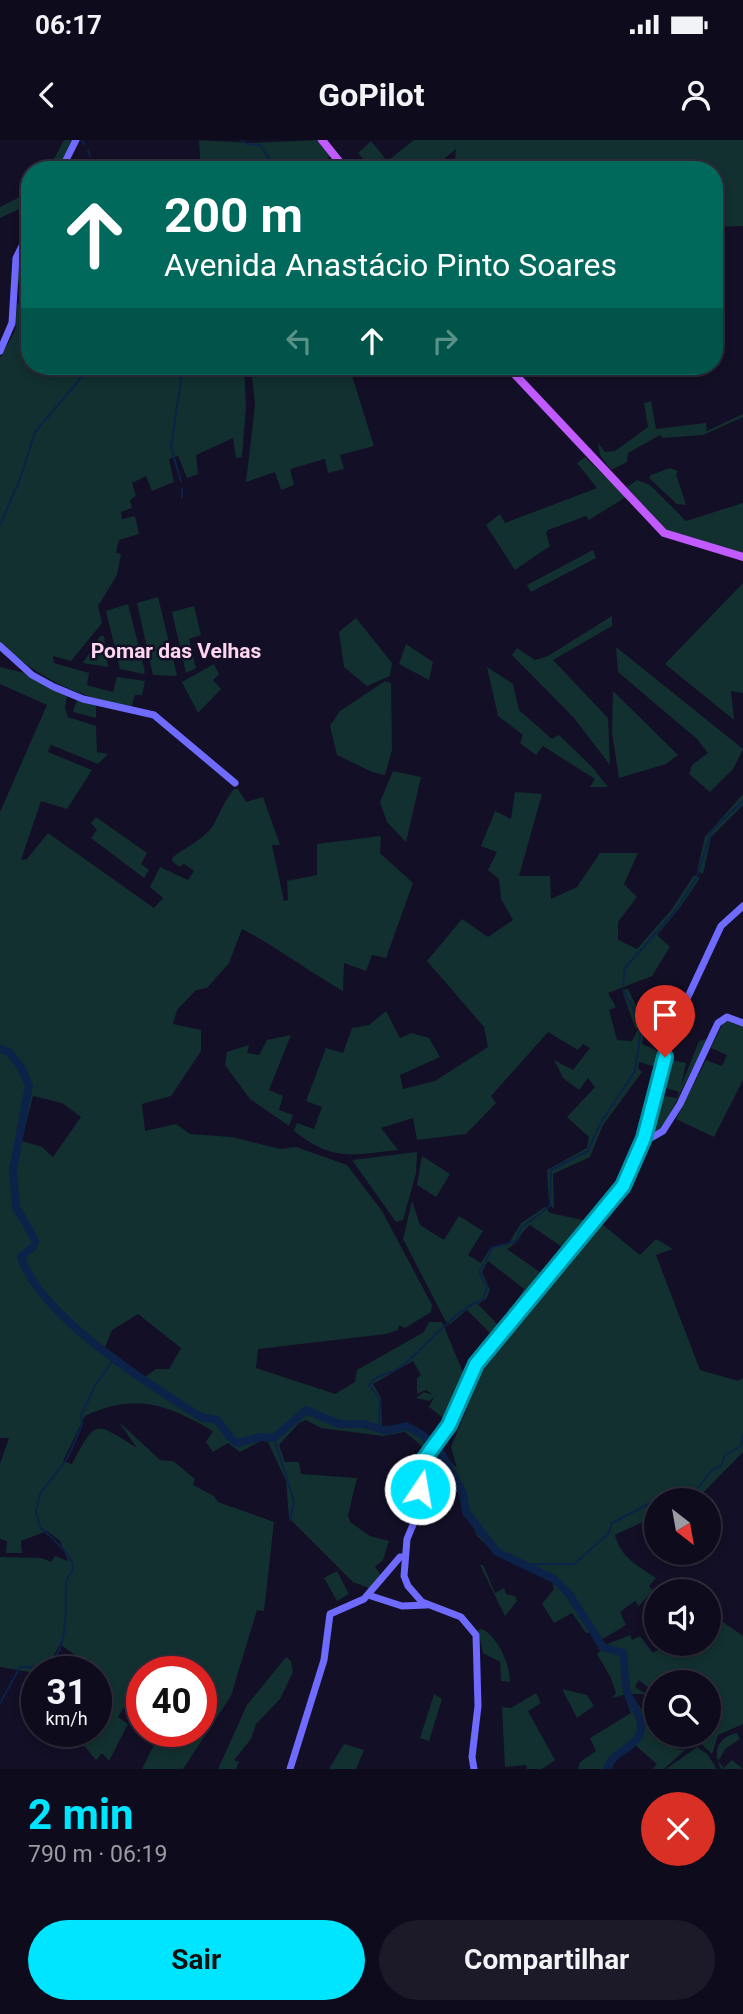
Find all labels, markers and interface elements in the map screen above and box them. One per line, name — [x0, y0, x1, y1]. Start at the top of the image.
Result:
text: 06:17 — [35, 10, 102, 40]
icon: back — [28, 76, 66, 114]
text: GoPilot — [318, 76, 425, 114]
icon: person — [677, 76, 715, 114]
text: 200 m — [164, 187, 303, 244]
icon: ahead — [49, 189, 140, 280]
text: Avenida Anastácio Pinto Soares — [164, 246, 617, 284]
icon: left — [280, 322, 318, 360]
icon: ahead — [353, 322, 391, 360]
icon: right — [426, 322, 464, 360]
district label: Pomar das Velhas — [91, 639, 262, 663]
pin — [635, 985, 695, 1057]
icon: arrive — [646, 996, 684, 1034]
position arrow — [383, 1452, 457, 1526]
north arrow — [644, 1488, 721, 1564]
map controls — [644, 1488, 721, 1747]
button: sound — [644, 1579, 721, 1656]
speed limit sign: 40 — [126, 1656, 217, 1747]
button: search — [644, 1670, 721, 1747]
text: 31 — [46, 1672, 87, 1713]
text: km/h — [45, 1708, 88, 1729]
text: 2 min — [28, 1790, 134, 1839]
button: close — [641, 1792, 715, 1866]
text: 790 m · 06:19 — [28, 1841, 167, 1868]
button: Sair — [28, 1920, 365, 2000]
button: Compartilhar — [379, 1920, 715, 2000]

